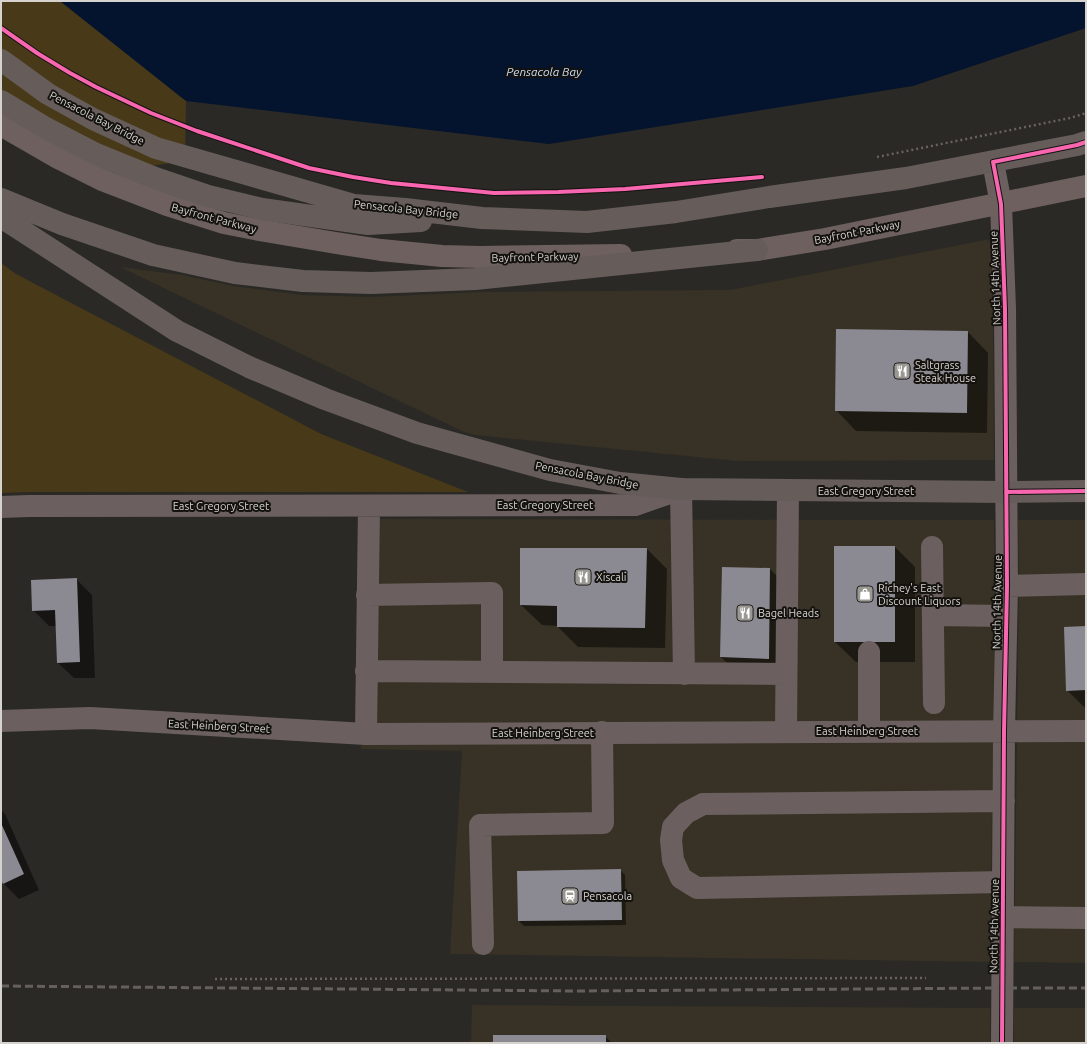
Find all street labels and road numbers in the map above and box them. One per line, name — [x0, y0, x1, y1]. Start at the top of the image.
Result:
street label: Pensacola Bay Bridge — [48, 89, 146, 147]
street label: Pensacola Bay Bridge — [353, 198, 459, 220]
street label: Bayfront Parkway — [170, 201, 258, 235]
street label: Bayfront Parkway — [813, 218, 902, 246]
street label: North 14th Avenue — [987, 231, 1003, 325]
street label: Bayfront Parkway — [491, 250, 579, 264]
street label: Pensacola Bay Bridge — [534, 459, 640, 491]
street label: East Gregory Street — [818, 485, 915, 497]
street label: East Gregory Street — [497, 499, 594, 511]
street label: East Gregory Street — [173, 500, 270, 512]
street label: North 14th Avenue — [990, 555, 1004, 649]
street label: East Heinberg Street — [168, 717, 271, 735]
street label: East Heinberg Street — [816, 725, 919, 737]
street label: East Heinberg Street — [492, 727, 595, 739]
street label: North 14th Avenue — [987, 879, 1001, 973]

